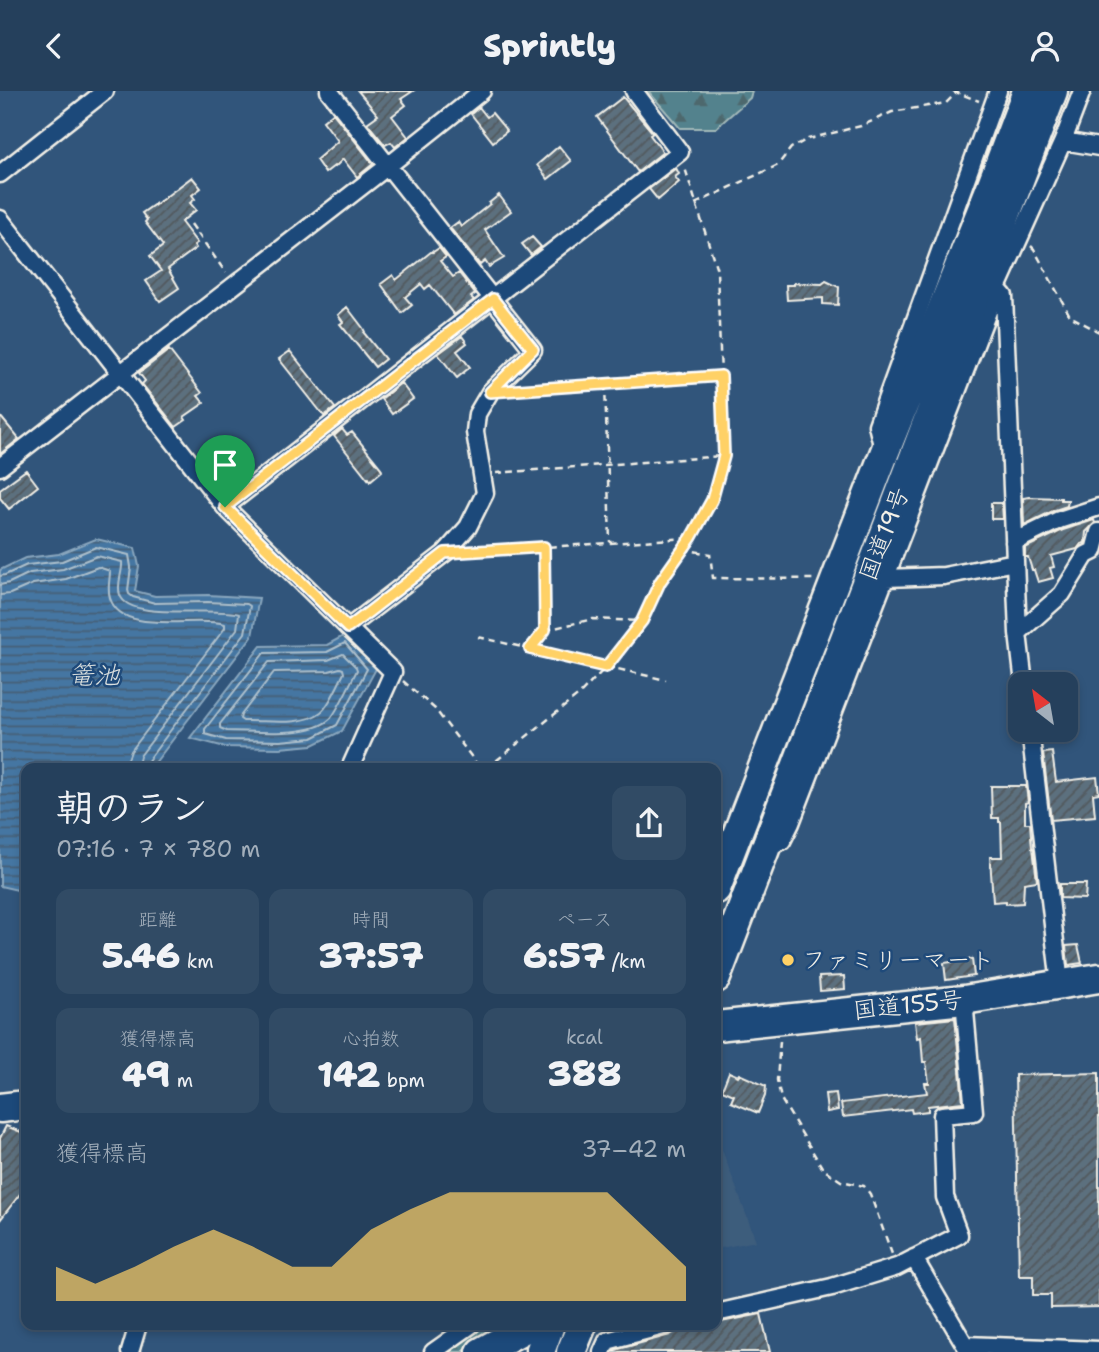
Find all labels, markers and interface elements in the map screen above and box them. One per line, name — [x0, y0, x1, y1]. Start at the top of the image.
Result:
text: Sprintly — [483, 24, 616, 67]
icon: back — [35, 27, 73, 65]
icon: person — [1026, 27, 1064, 65]
pin — [195, 435, 255, 507]
icon: arrive — [206, 446, 244, 484]
street label: 国道19号 — [852, 483, 916, 585]
water label: 篭池 — [68, 657, 121, 692]
north arrow — [1008, 672, 1078, 742]
map controls — [1008, 672, 1078, 742]
text: 朝のラン — [56, 782, 208, 833]
button: share — [612, 786, 686, 860]
text: 07:16 · 7 × 780 m — [56, 834, 260, 864]
text: 距離 — [139, 907, 177, 932]
text: 時間 — [352, 907, 390, 932]
text: ペース — [556, 907, 612, 932]
text: 5.46 — [102, 932, 180, 979]
text: 37:57 — [318, 932, 424, 979]
text: 6:57 — [523, 932, 605, 979]
place label: ファミリーマート — [802, 944, 994, 976]
text: km — [180, 949, 214, 974]
text: /km — [605, 949, 646, 974]
marker: ファミリーマート — [780, 952, 796, 968]
street label: 国道155号 — [851, 983, 965, 1027]
text: kcal — [566, 1025, 603, 1050]
text: 獲得標高 — [120, 1026, 196, 1051]
text: 心拍数 — [342, 1026, 400, 1051]
text: 388 — [547, 1050, 621, 1097]
text: 49 — [122, 1051, 170, 1098]
text: 142 — [317, 1051, 380, 1098]
text: m — [170, 1068, 193, 1093]
text: bpm — [380, 1068, 425, 1093]
text: 37–42 m — [581, 1134, 686, 1164]
text: 獲得標高 — [56, 1138, 148, 1168]

